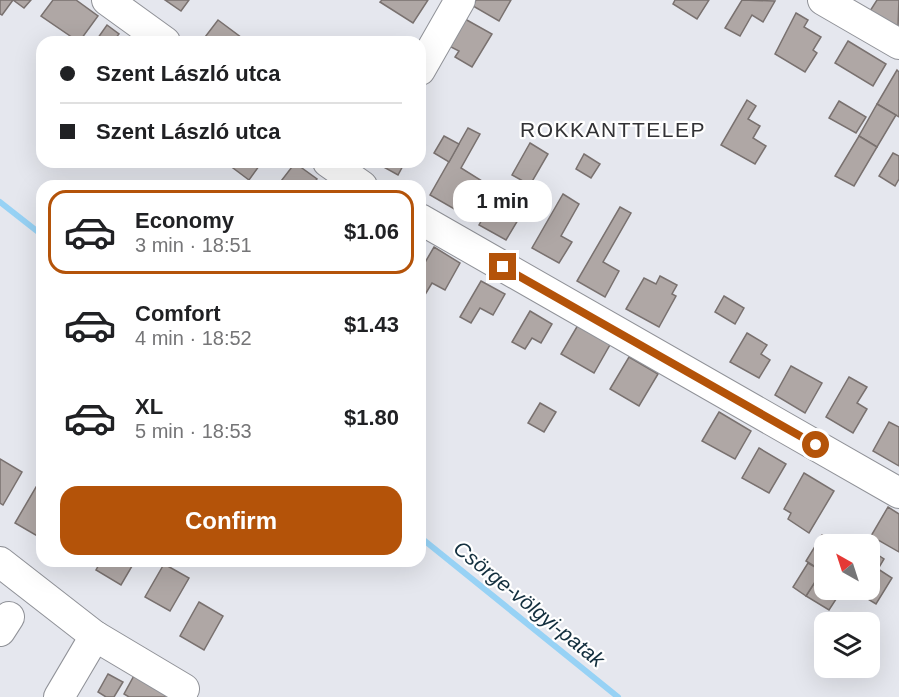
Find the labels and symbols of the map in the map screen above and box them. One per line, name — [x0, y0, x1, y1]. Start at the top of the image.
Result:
district label: ROKKANTTELEP — [520, 118, 706, 141]
callout: 1 min — [454, 180, 552, 222]
route end — [489, 253, 516, 280]
route start — [802, 431, 829, 458]
north arrow — [814, 534, 880, 600]
water label: Csörge-völgyi-patak — [450, 536, 610, 672]

